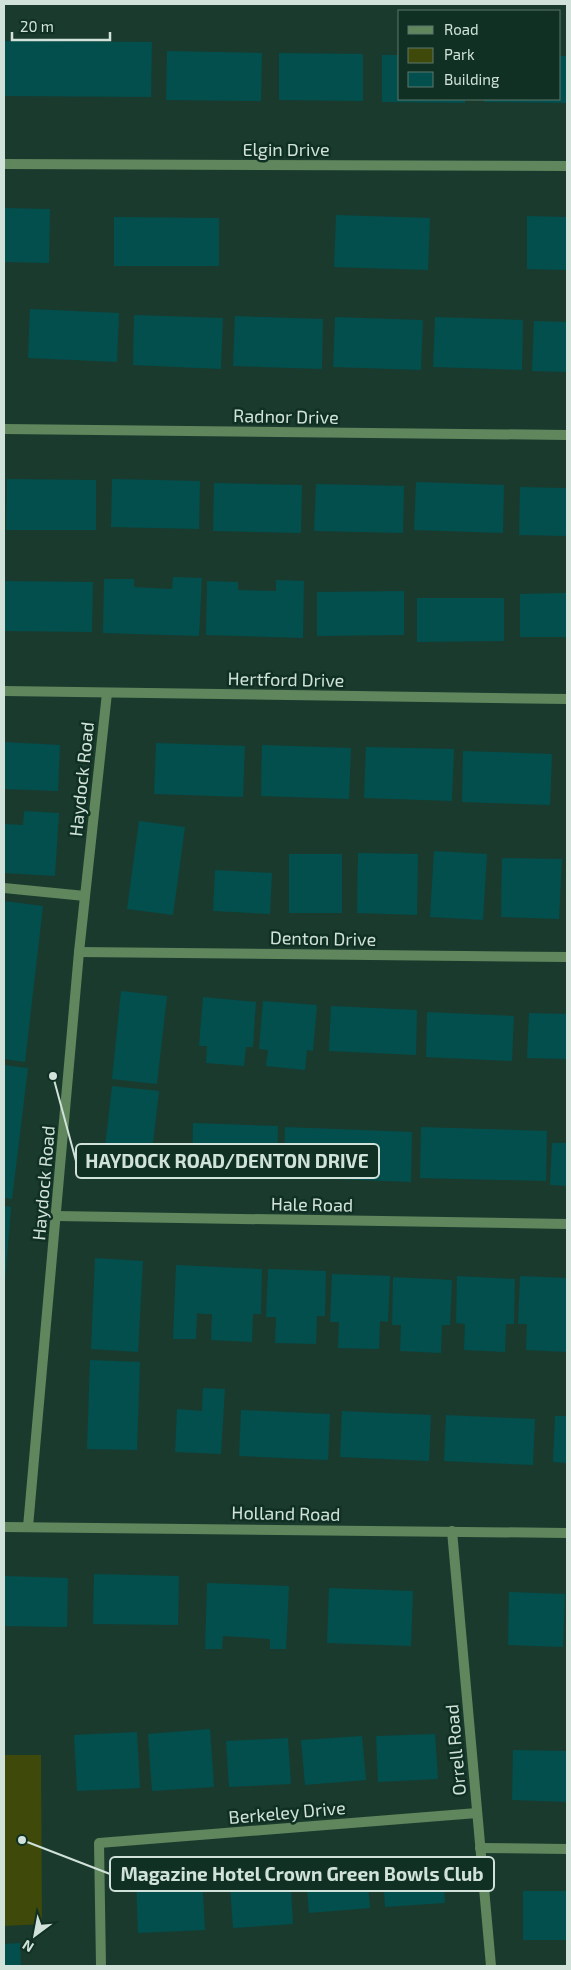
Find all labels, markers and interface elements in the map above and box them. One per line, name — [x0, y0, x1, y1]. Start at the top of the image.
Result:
scale bar — [12, 10, 110, 42]
legend — [398, 10, 561, 100]
text: 20 m — [20, 17, 54, 35]
text: Road — [444, 20, 479, 38]
text: Park — [444, 45, 475, 63]
text: Building — [444, 70, 500, 88]
street label: Elgin Drive — [242, 138, 330, 160]
street label: Radnor Drive — [233, 404, 339, 428]
street label: Hertford Drive — [227, 667, 345, 691]
street label: Haydock Road — [64, 721, 98, 837]
street label: Denton Drive — [270, 926, 376, 950]
street label: Haydock Road — [27, 1125, 59, 1241]
callout: HAYDOCK ROAD/DENTON DRIVE — [76, 1144, 379, 1178]
text: HAYDOCK ROAD/DENTON DRIVE — [85, 1149, 369, 1172]
street label: Hale Road — [271, 1192, 353, 1216]
street label: Holland Road — [231, 1501, 341, 1525]
street label: Orrell Road — [440, 1703, 470, 1797]
street label: Berkeley Drive — [228, 1796, 346, 1828]
callout: Magazine Hotel Crown Green Bowls Club — [110, 1857, 494, 1891]
text: Magazine Hotel Crown Green Bowls Club — [120, 1862, 484, 1885]
north arrow — [10, 1910, 60, 1960]
text: N — [19, 1937, 37, 1956]

